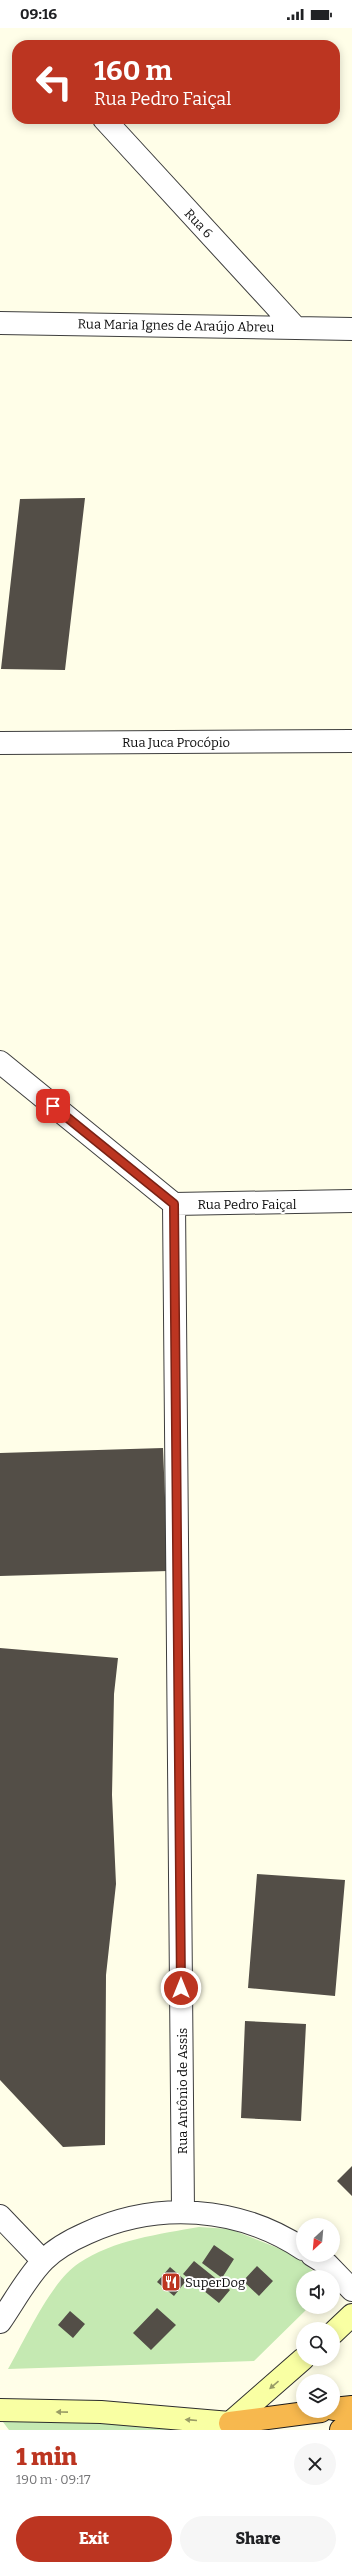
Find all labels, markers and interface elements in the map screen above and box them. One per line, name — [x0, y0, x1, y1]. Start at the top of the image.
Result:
text: 09:16 — [20, 5, 57, 23]
text: 160 m — [94, 54, 172, 87]
icon: left — [28, 56, 80, 108]
text: Rua Pedro Faiçal — [94, 88, 231, 110]
street label: Rua 6 — [182, 206, 216, 241]
street label: Rua Maria Ignes de Araújo Abreu — [77, 316, 275, 335]
street label: Rua Juca Procópio — [122, 735, 230, 750]
pin — [36, 1089, 70, 1123]
icon: arrive — [42, 1095, 64, 1117]
street label: Rua Pedro Faiçal — [197, 1197, 297, 1212]
position arrow — [160, 1967, 202, 2009]
street label: Rua Antônio de Assis — [175, 2028, 190, 2154]
north arrow — [296, 2218, 340, 2262]
map controls — [296, 2218, 340, 2418]
button: sound — [296, 2270, 340, 2314]
restaurant icon: SuperDog — [160, 2271, 182, 2293]
place label: SuperDog — [185, 2275, 245, 2290]
button: search — [296, 2322, 340, 2366]
button: layers — [296, 2374, 340, 2418]
one-way arrow — [269, 2380, 279, 2389]
one-way arrow — [55, 2409, 68, 2415]
one-way arrow — [185, 2417, 197, 2423]
text: 1 min — [16, 2443, 77, 2471]
button: close — [294, 2443, 336, 2485]
text: 190 m · 09:17 — [16, 2472, 91, 2487]
button: Exit — [16, 2516, 172, 2562]
button: Share — [180, 2516, 336, 2562]

